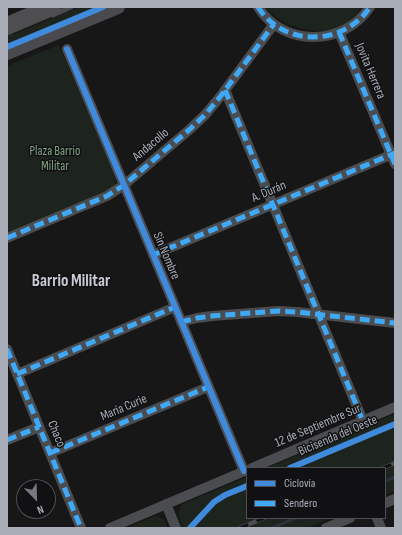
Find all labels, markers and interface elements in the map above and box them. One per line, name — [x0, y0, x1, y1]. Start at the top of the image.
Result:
street label: Jovita Herrera — [351, 41, 389, 101]
street label: Andacollo — [130, 125, 172, 165]
park label: Plaza Barrio Militar — [30, 144, 80, 175]
street label: A. Durán — [249, 178, 289, 206]
street label: Sin Nombre — [149, 230, 183, 282]
district label: Barrio Militar — [32, 272, 110, 292]
street label: María Curie — [98, 391, 150, 425]
street label: 12 de Septiembre Sur — [273, 401, 363, 451]
street label: Bicisenda del Oeste — [296, 412, 380, 460]
street label: Chaco — [43, 418, 69, 450]
legend — [246, 467, 386, 519]
text: Ciclovía — [284, 476, 315, 491]
north arrow — [16, 479, 56, 519]
text: Sendero — [284, 496, 317, 511]
text: N — [35, 502, 46, 517]

